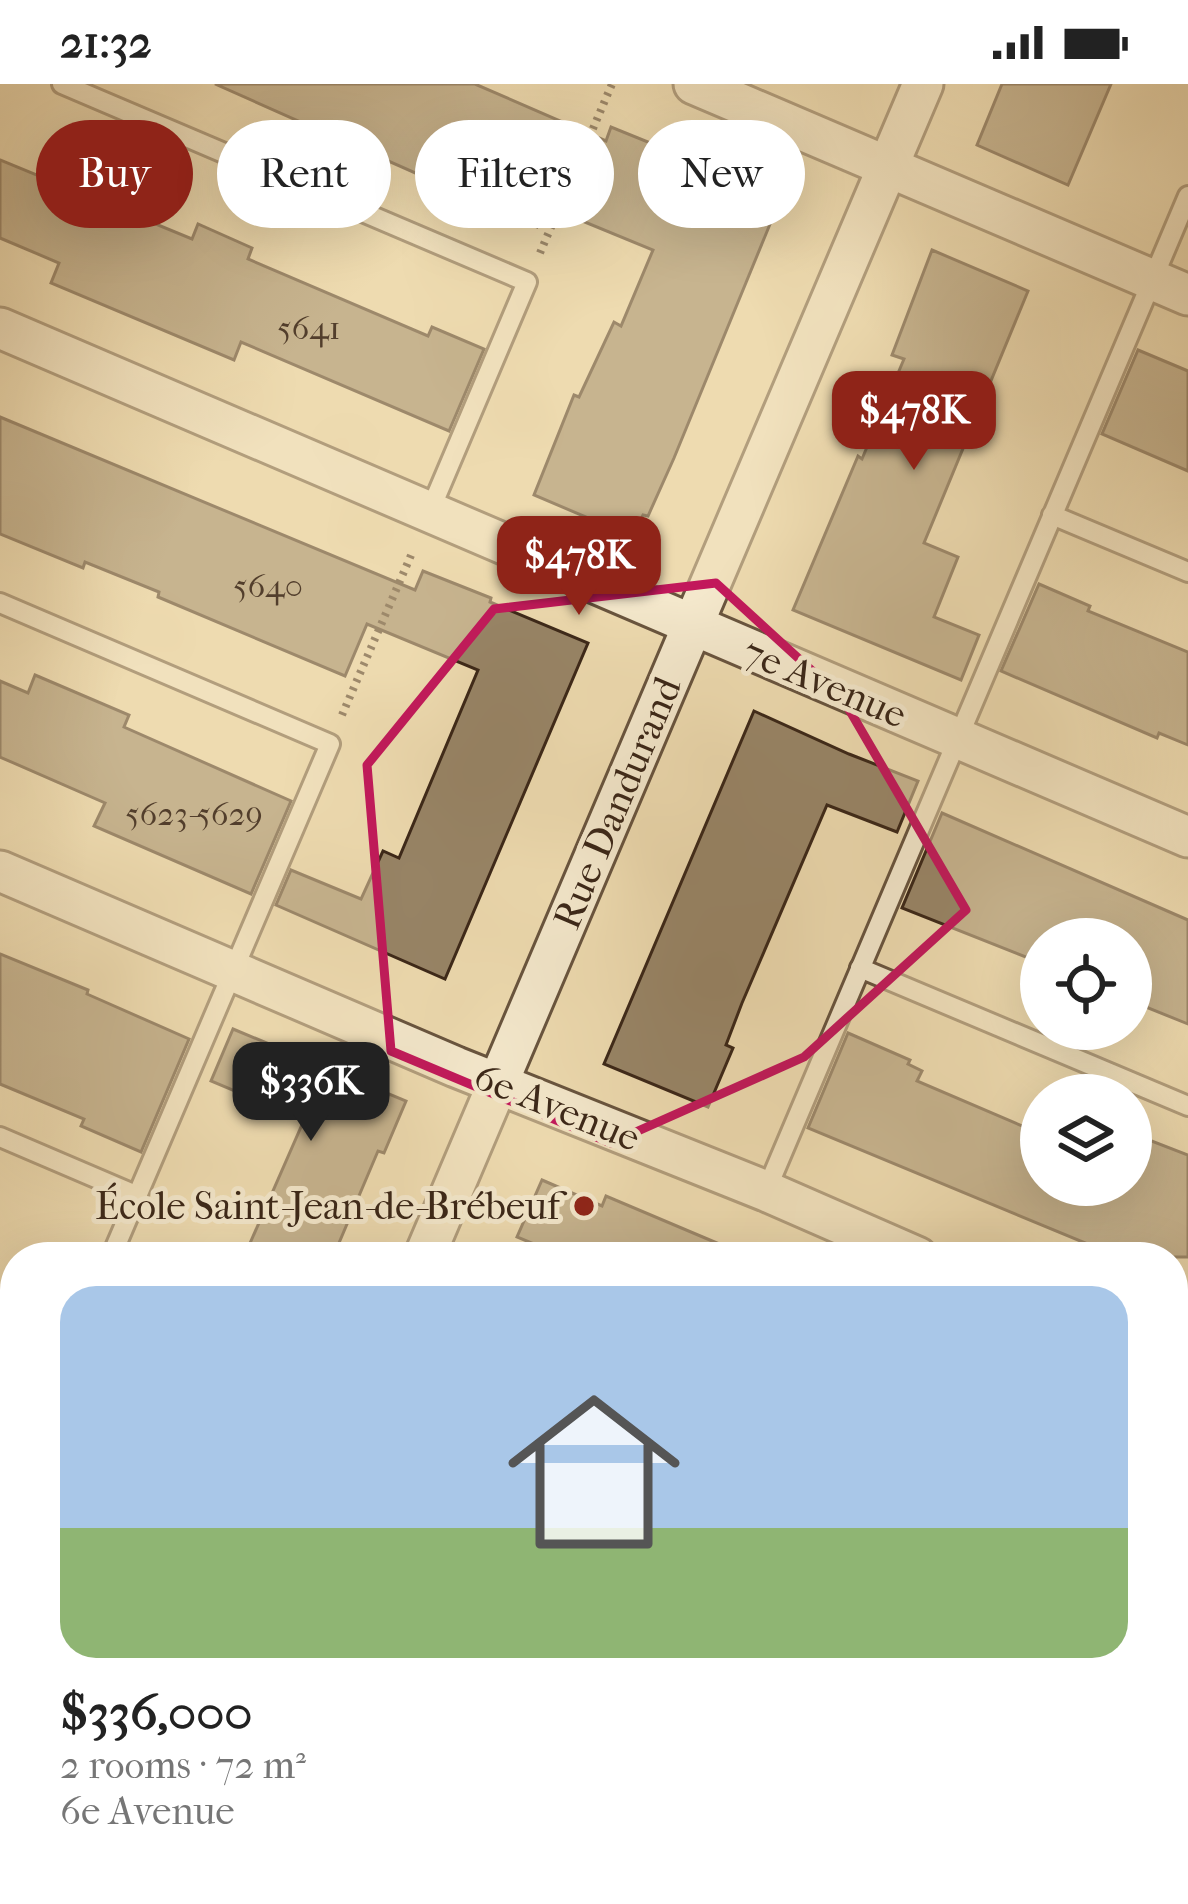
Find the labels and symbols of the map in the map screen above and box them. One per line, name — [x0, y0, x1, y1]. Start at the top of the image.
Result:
house number: 5641 — [277, 309, 341, 348]
pin: $478K — [830, 371, 998, 473]
pin: $478K — [495, 516, 663, 618]
house number: 5640 — [233, 567, 303, 606]
street label: 7e Avenue — [737, 628, 913, 738]
street label: Rue Dandurand — [543, 670, 691, 936]
house number: 5623-5629 — [125, 795, 263, 834]
pin: $336K — [227, 1042, 395, 1144]
street label: 6e Avenue — [467, 1053, 647, 1161]
place label: École Saint-Jean-de-Brébeuf — [95, 1182, 568, 1229]
marker: École Saint-Jean-de-Brébeuf — [571, 1193, 597, 1219]

